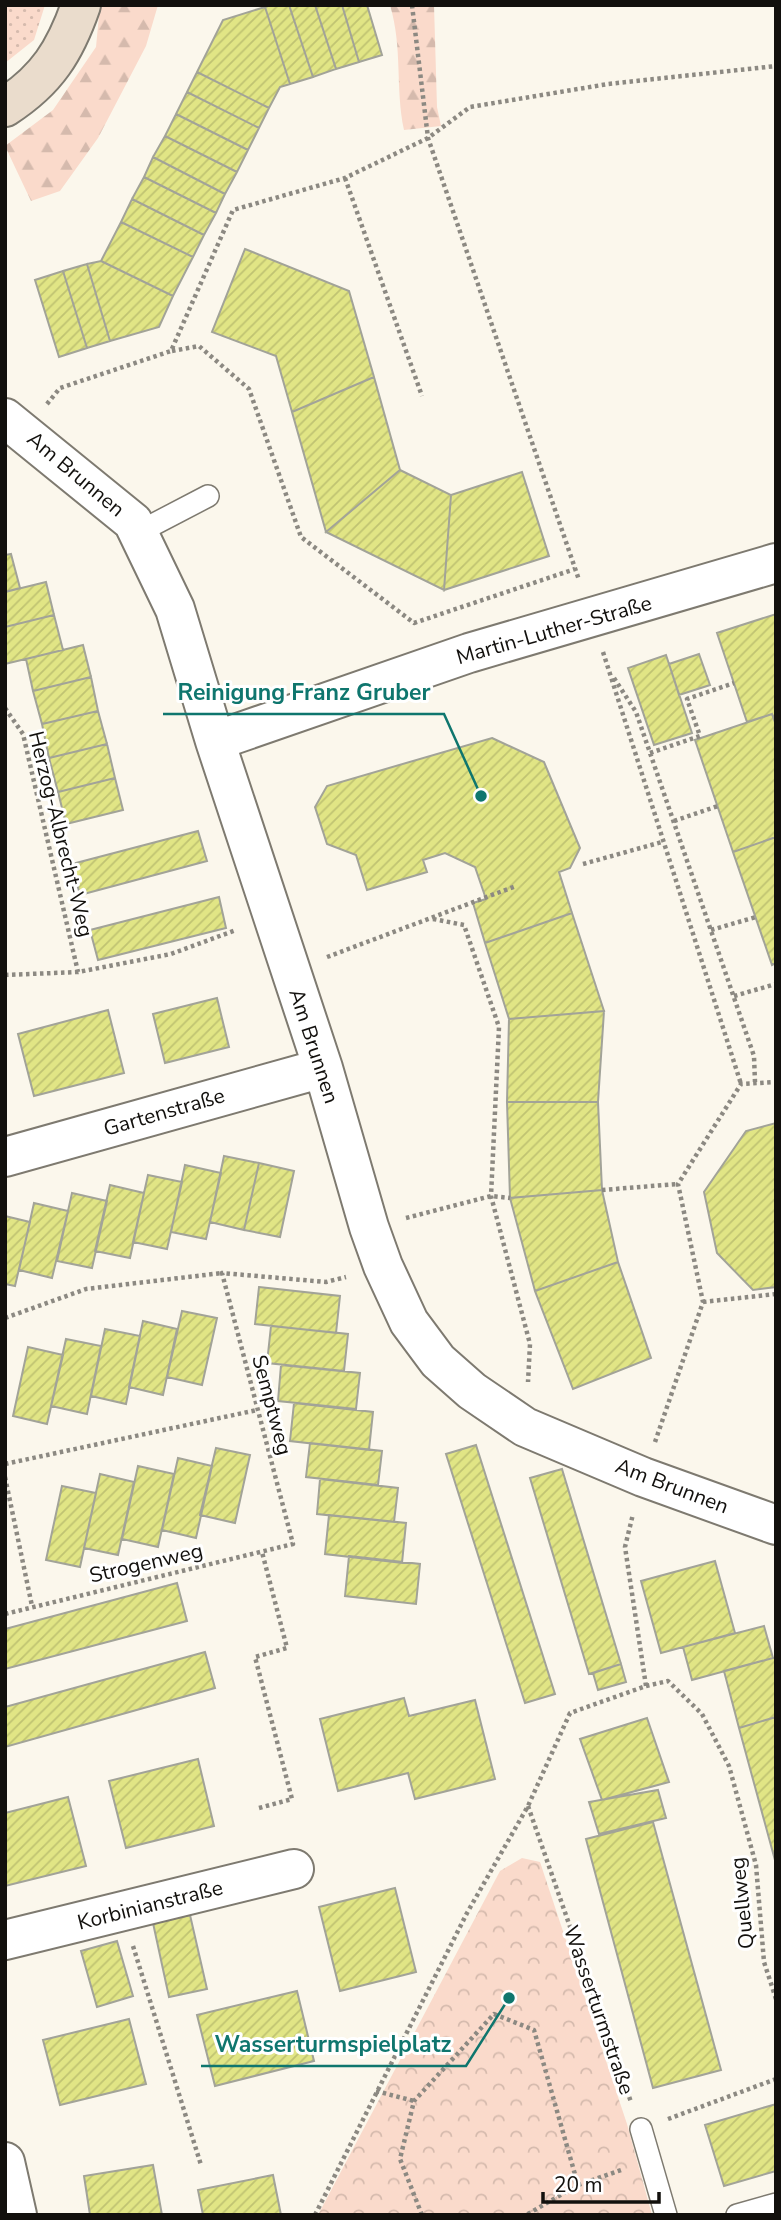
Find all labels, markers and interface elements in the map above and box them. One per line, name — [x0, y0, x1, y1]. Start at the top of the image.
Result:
street label: Am Brunnen — [21, 425, 131, 523]
street label: Martin-Luther-Straße — [453, 589, 655, 671]
callout: Reinigung Franz Gruber — [163, 670, 444, 714]
text: Reinigung Franz Gruber — [177, 677, 431, 708]
street label: Herzog-Albrecht-Weg — [22, 728, 100, 940]
street label: Am Brunnen — [282, 985, 346, 1107]
street label: Gartenstraße — [100, 1081, 228, 1143]
street label: Semptweg — [245, 1352, 299, 1458]
street label: Am Brunnen — [611, 1452, 733, 1520]
street label: Strogenweg — [87, 1536, 205, 1590]
street label: Quellweg — [723, 1856, 761, 1950]
street label: Korbinianstraße — [74, 1873, 226, 1937]
street label: Wasserturmstraße — [557, 1922, 641, 2098]
callout: Wasserturmspielplatz — [201, 2022, 466, 2066]
text: Wasserturmspielplatz — [215, 2029, 452, 2060]
scale bar — [543, 2160, 658, 2204]
text: 20 m — [554, 2171, 603, 2199]

